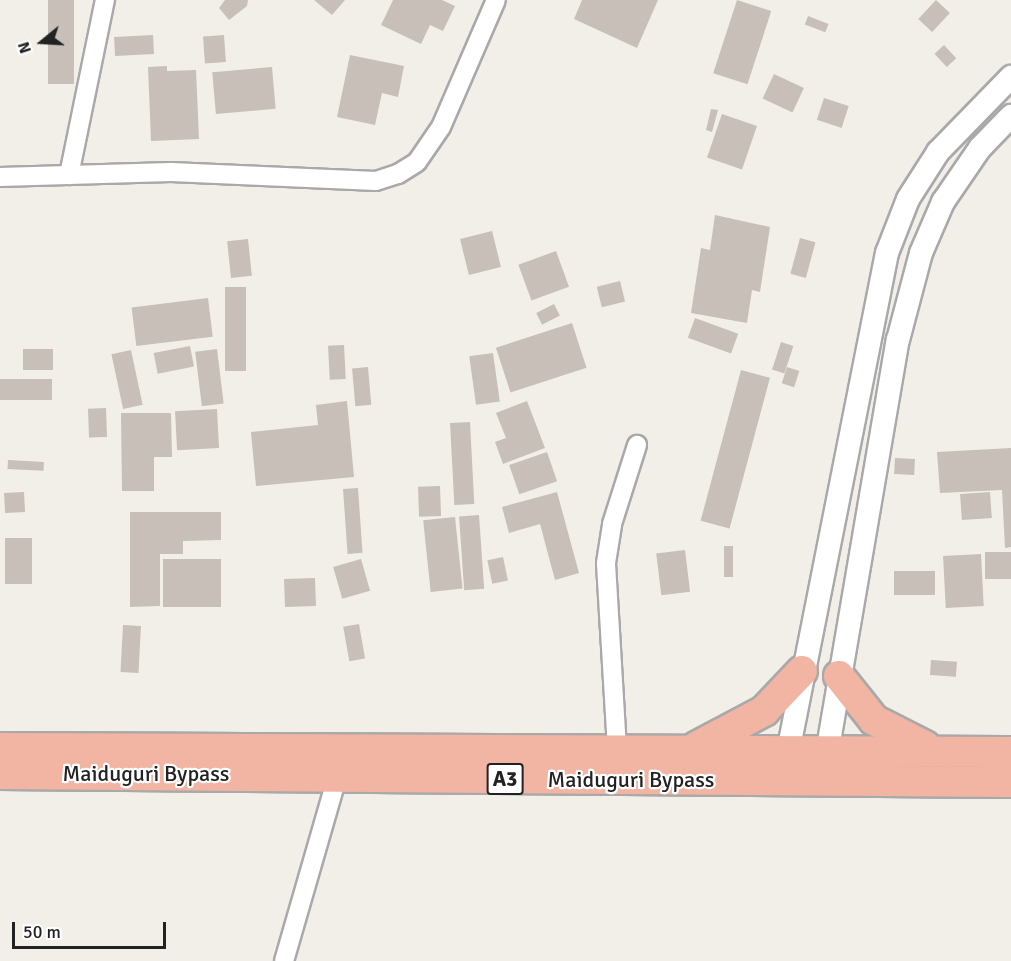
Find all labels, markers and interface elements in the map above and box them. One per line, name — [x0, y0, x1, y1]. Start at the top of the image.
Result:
north arrow — [12, 12, 72, 72]
text: N — [14, 39, 36, 56]
street label: Maiduguri Bypass — [63, 761, 229, 787]
road number: A3 — [486, 761, 524, 797]
street label: Maiduguri Bypass — [548, 767, 714, 793]
scale bar — [15, 910, 170, 948]
text: 50 m — [23, 921, 61, 943]

